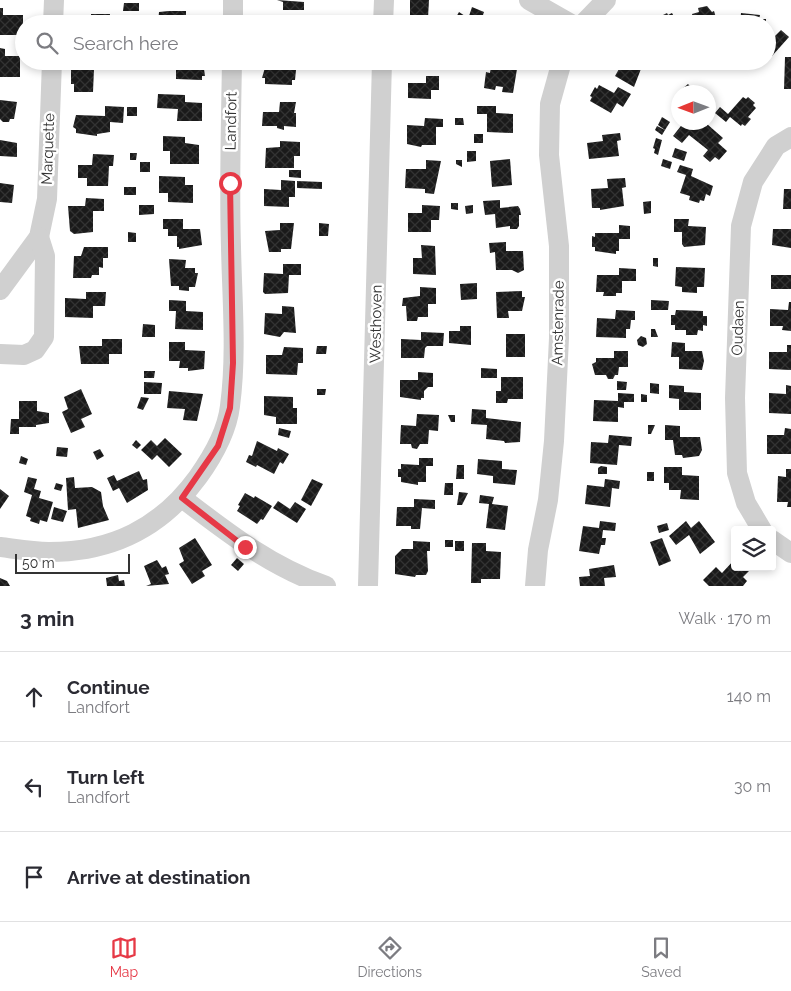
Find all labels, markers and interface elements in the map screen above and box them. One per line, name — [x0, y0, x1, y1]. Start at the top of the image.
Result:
search box — [15, 15, 776, 70]
icon: search — [33, 29, 61, 57]
text: Search here — [73, 32, 179, 54]
north arrow — [671, 85, 716, 130]
street label: Landfort — [221, 91, 241, 151]
street label: Marquette — [38, 113, 58, 185]
route start — [219, 172, 242, 195]
street label: Amstenrade — [548, 280, 568, 366]
street label: Westhoven — [366, 285, 386, 363]
street label: Oudaen — [728, 300, 748, 356]
map controls — [731, 526, 776, 571]
button: layers — [731, 526, 776, 571]
route end — [234, 536, 257, 559]
scale bar — [15, 551, 130, 574]
text: 50 m — [22, 555, 55, 571]
text: 3 min — [20, 606, 74, 631]
text: Walk · 170 m — [679, 609, 771, 628]
text: Continue — [67, 676, 150, 698]
icon: ahead — [20, 683, 48, 711]
text: 140 m — [727, 687, 771, 706]
text: Landfort — [67, 698, 130, 717]
text: Turn left — [67, 766, 144, 788]
icon: left — [20, 773, 48, 801]
text: 30 m — [734, 777, 771, 796]
text: Landfort — [67, 788, 130, 807]
icon: arrive — [20, 863, 48, 891]
text: Arrive at destination — [67, 866, 251, 888]
tab: Map — [110, 934, 138, 980]
tab: Directions — [357, 934, 422, 980]
tab: Saved — [641, 934, 681, 980]

